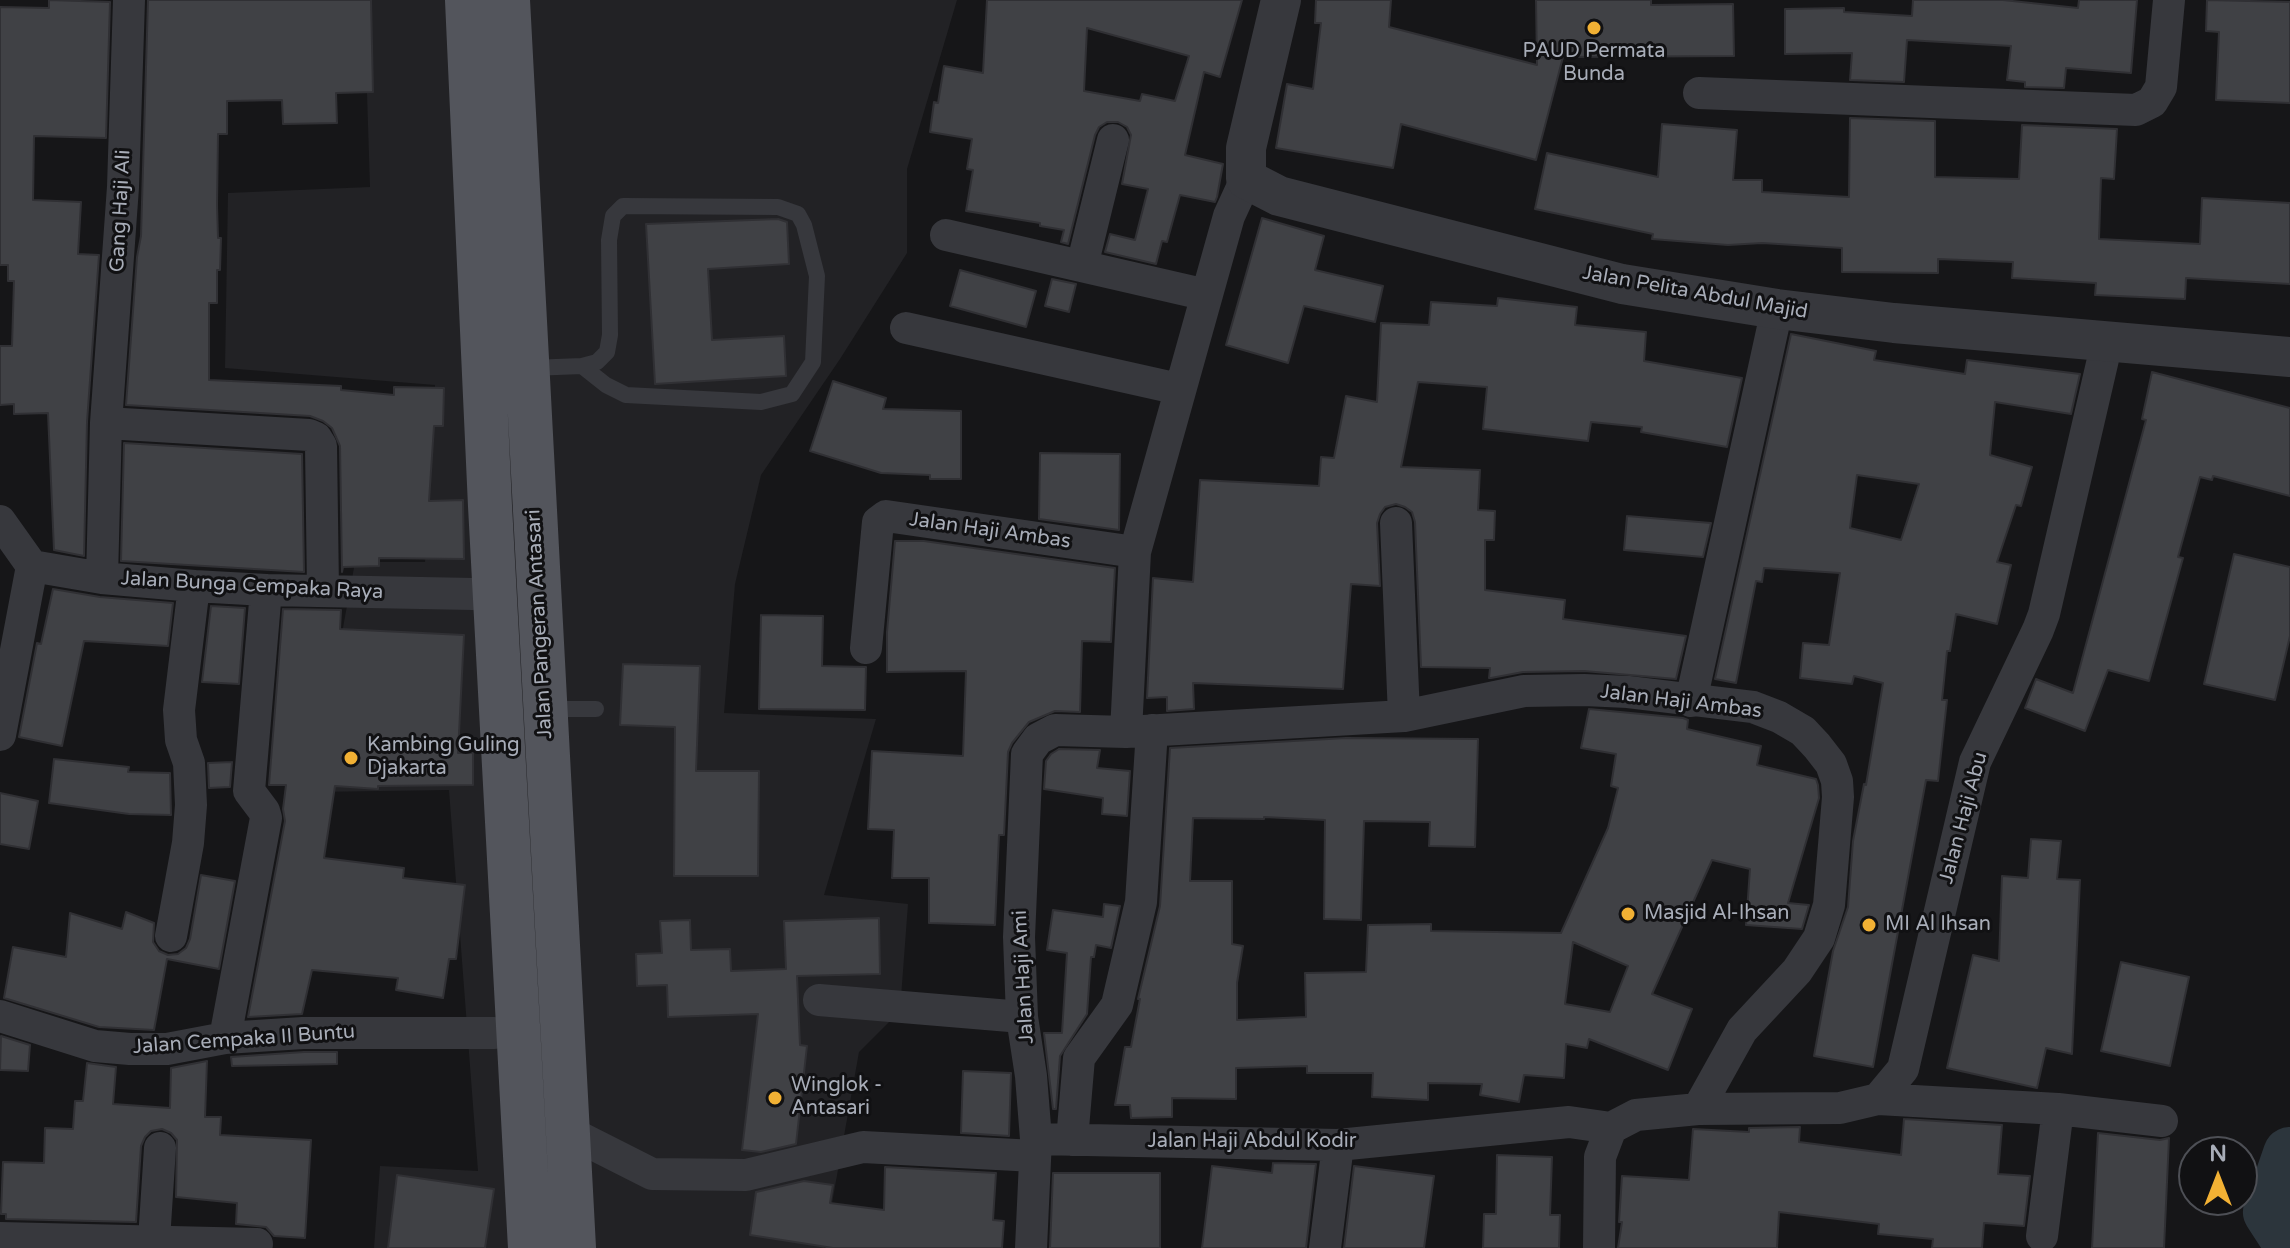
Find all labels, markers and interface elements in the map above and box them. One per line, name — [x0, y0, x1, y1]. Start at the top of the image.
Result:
marker: PAUD Permata Bunda — [1585, 19, 1603, 37]
place label: PAUD Permata Bunda — [1523, 40, 1665, 87]
street label: Gang Haji Ali — [106, 149, 136, 273]
street label: Jalan Pelita Abdul Majid — [1580, 261, 1810, 325]
street label: Jalan Haji Ambas — [908, 508, 1072, 554]
street label: Jalan Pangeran Antasari — [522, 509, 558, 739]
street label: Jalan Bunga Cempaka Raya — [120, 567, 384, 605]
street label: Jalan Haji Ambas — [1599, 680, 1763, 724]
place label: Kambing Guling Djakarta — [367, 734, 520, 781]
marker: Kambing Guling Djakarta — [342, 749, 360, 767]
street label: Jalan Haji Abu — [1935, 750, 1993, 886]
place label: Masjid Al-Ihsan — [1644, 902, 1789, 926]
marker: Masjid Al-Ihsan — [1619, 905, 1637, 923]
street label: Jalan Haji Ami — [1009, 910, 1039, 1044]
place label: MI Al Ihsan — [1885, 913, 1991, 937]
marker: MI Al Ihsan — [1860, 916, 1878, 934]
street label: Jalan Cempaka II Buntu — [132, 1020, 356, 1060]
place label: Winglok - Antasari — [791, 1074, 882, 1121]
marker: Winglok - Antasari — [766, 1089, 784, 1107]
street label: Jalan Haji Abdul Kodir — [1148, 1130, 1356, 1154]
north arrow — [2178, 1136, 2258, 1216]
text: N — [2209, 1141, 2227, 1167]

